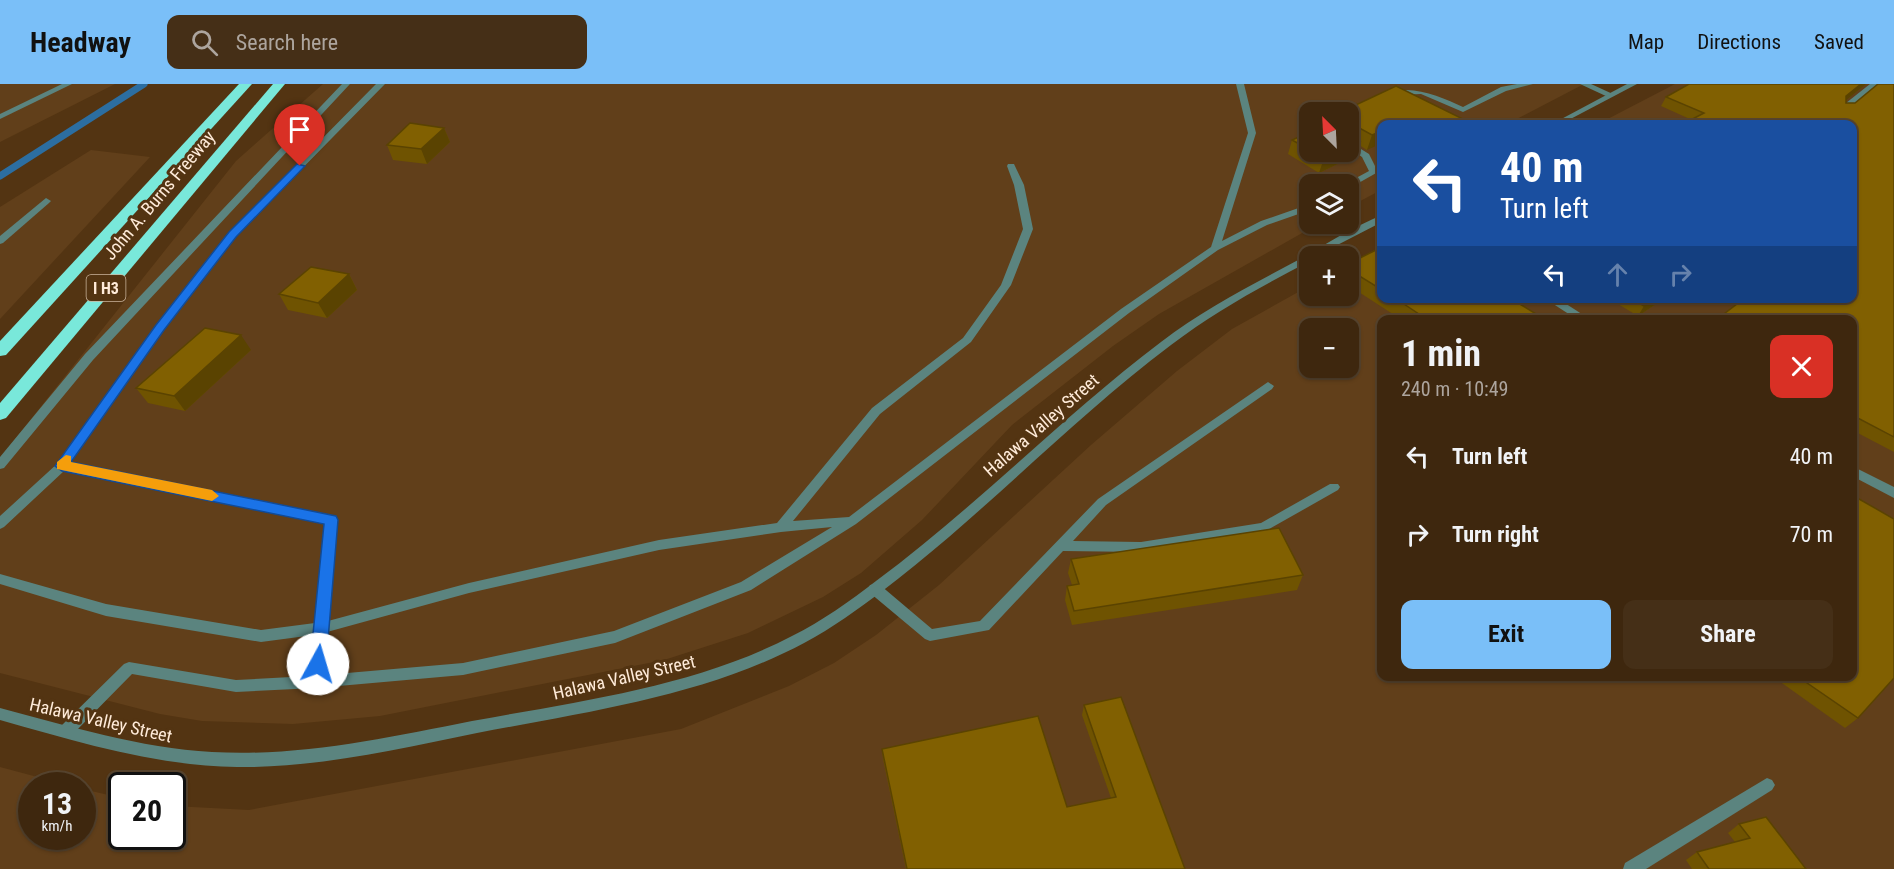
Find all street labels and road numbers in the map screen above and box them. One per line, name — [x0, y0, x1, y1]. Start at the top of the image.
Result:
street label: John A. Burns Freeway — [99, 126, 219, 264]
road number: I H3 — [86, 275, 126, 301]
street label: Halawa Valley Street — [979, 369, 1103, 481]
street label: Halawa Valley Street — [551, 650, 697, 704]
street label: Halawa Valley Street — [28, 693, 174, 747]

